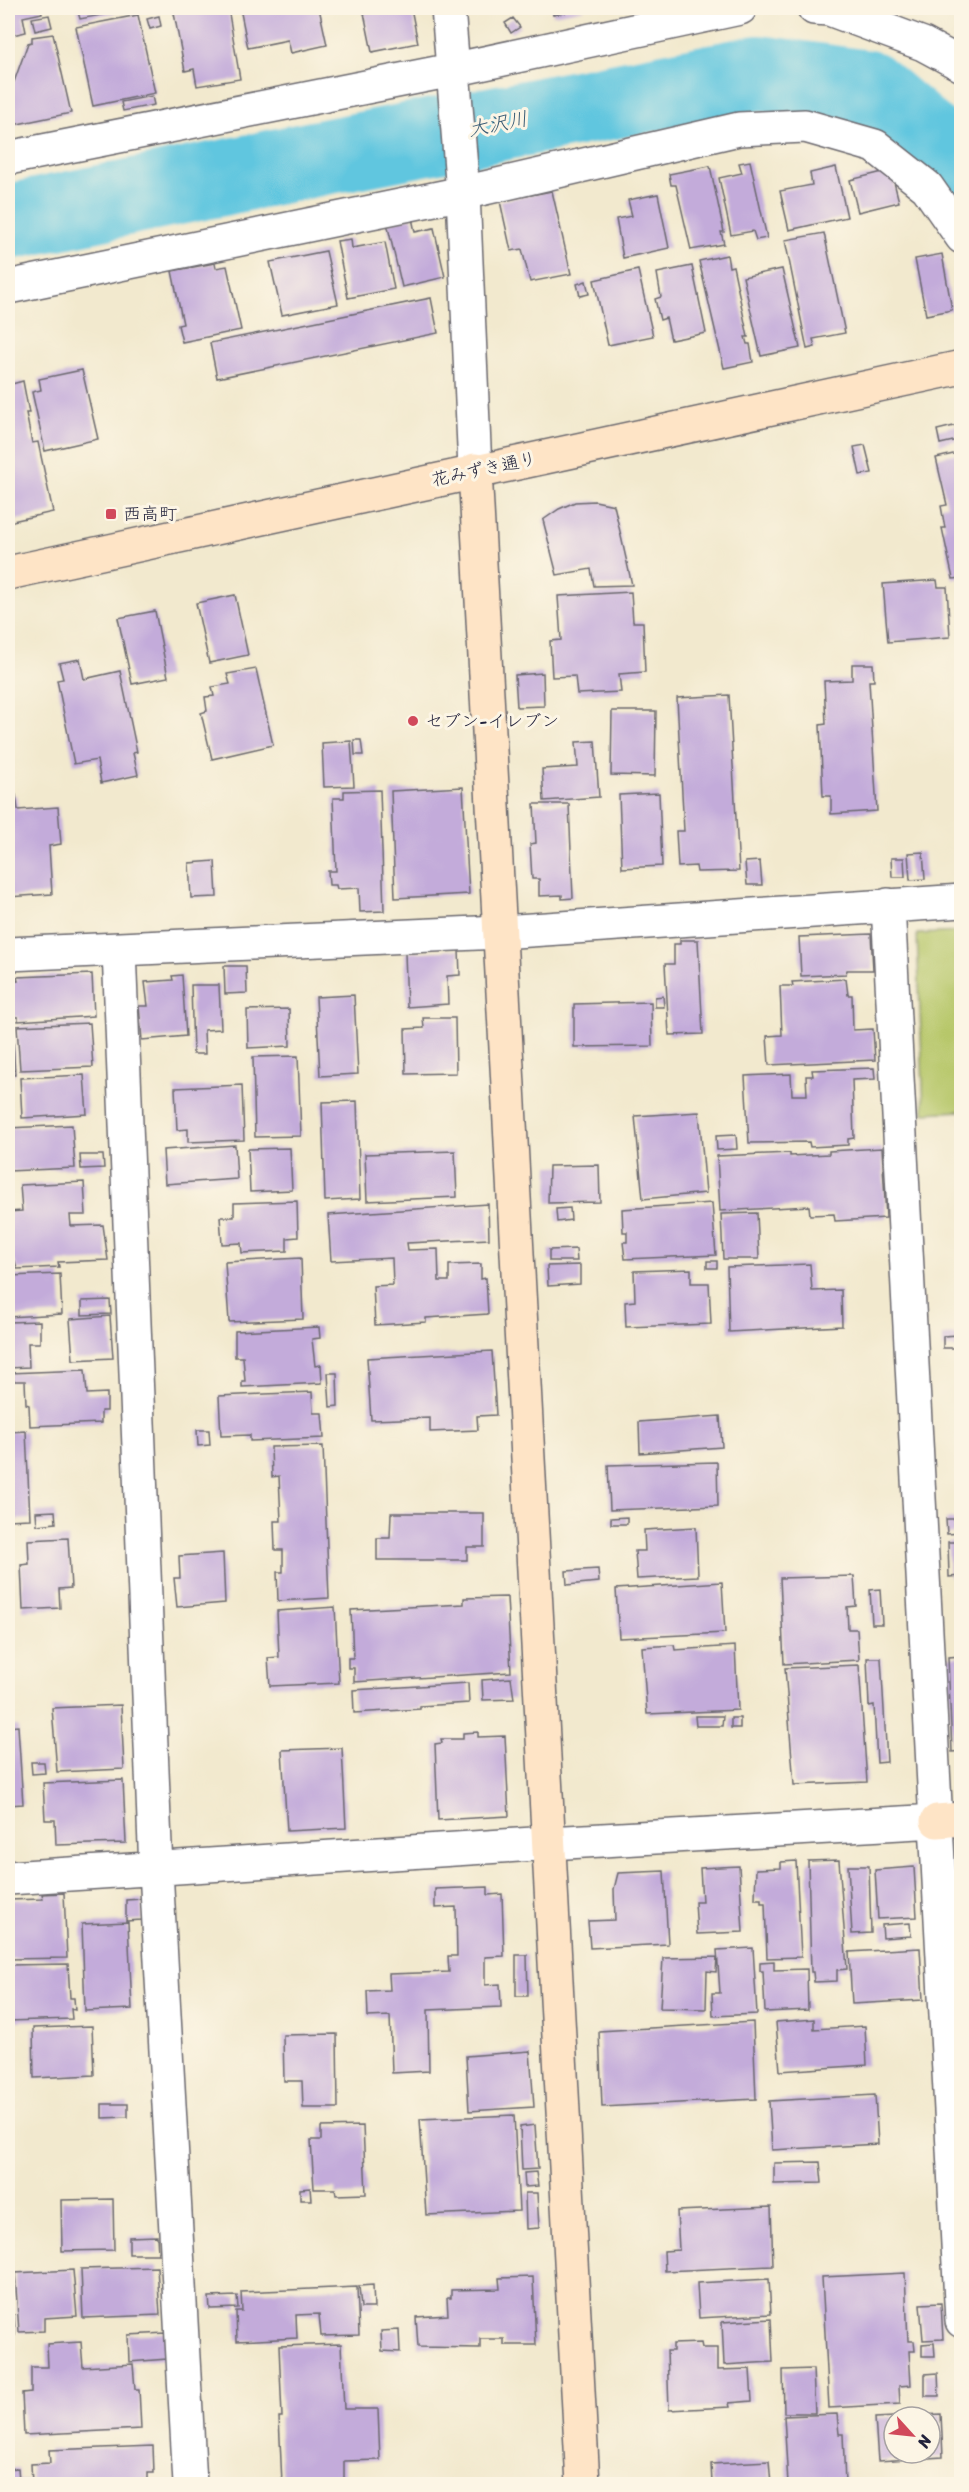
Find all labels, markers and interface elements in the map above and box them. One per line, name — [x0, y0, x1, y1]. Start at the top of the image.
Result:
water label: 大沢川 — [465, 101, 531, 147]
street label: 花みずき通り — [428, 442, 540, 496]
place label: 西高町 — [123, 498, 177, 530]
marker: 西高町 — [104, 507, 118, 521]
place label: セブン-イレブン — [425, 705, 559, 737]
marker: セブン-イレブン — [406, 714, 420, 728]
north arrow — [882, 2405, 942, 2465]
text: N — [909, 2429, 941, 2454]

